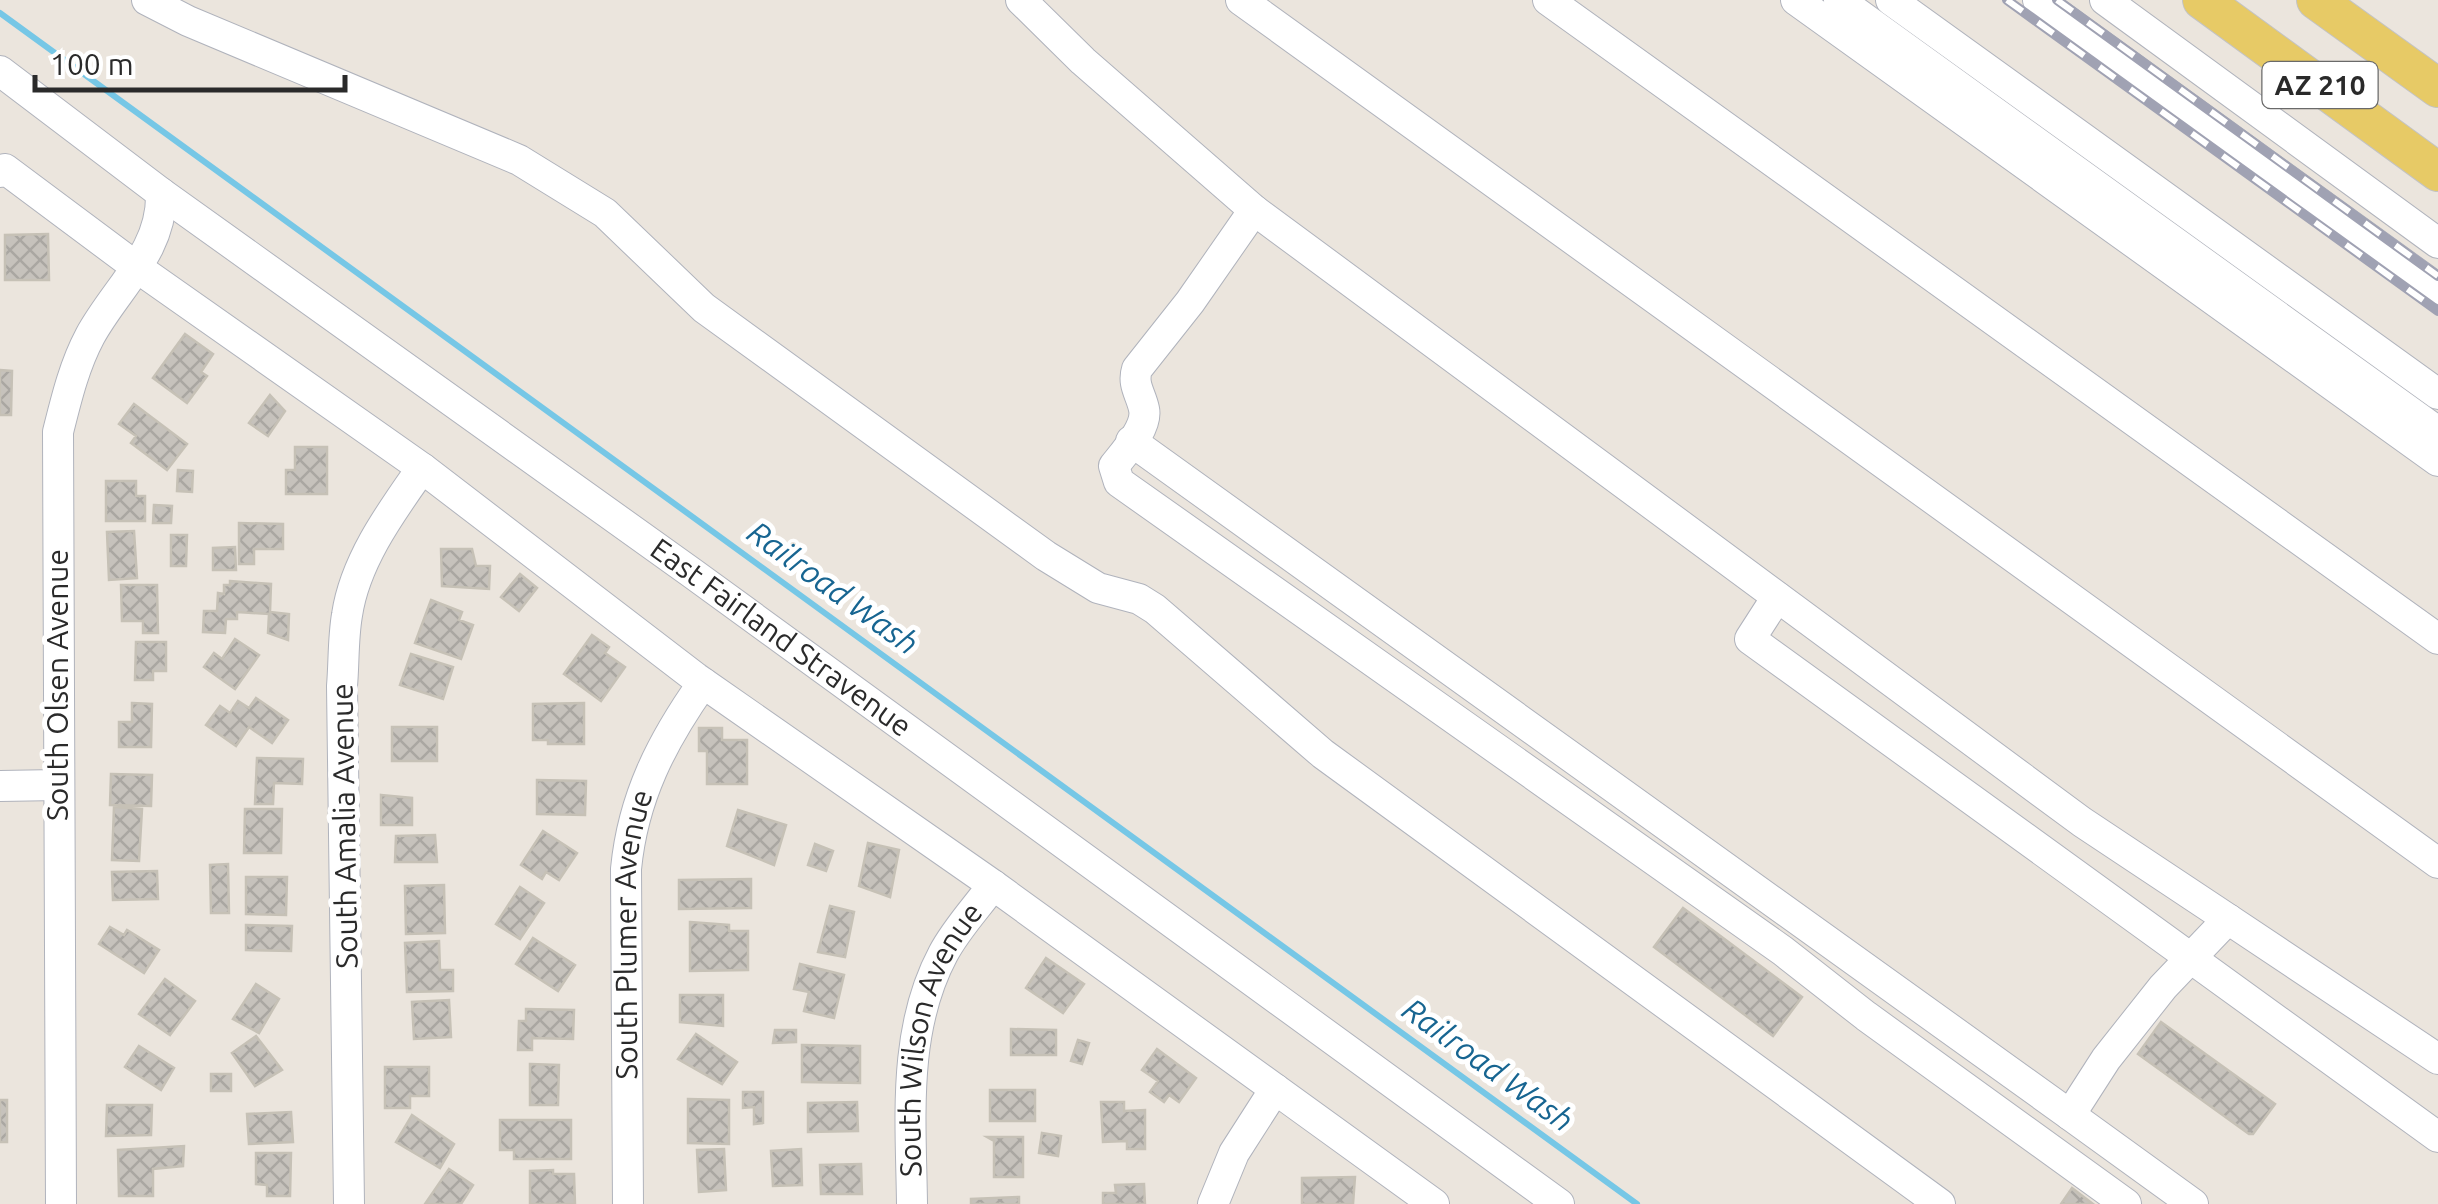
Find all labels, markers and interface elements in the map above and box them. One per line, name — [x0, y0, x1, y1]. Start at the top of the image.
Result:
scale bar — [35, 30, 345, 92]
text: 100 m — [50, 47, 134, 81]
road number: AZ 210 — [2262, 62, 2378, 108]
water label: Railroad Wash — [741, 513, 926, 661]
street label: East Fairland Stravenue — [645, 531, 918, 743]
street label: South Olsen Avenue — [40, 549, 74, 821]
street label: South Amalia Avenue — [325, 683, 363, 969]
street label: South Plumer Avenue — [608, 785, 659, 1080]
street label: South Wilson Avenue — [892, 895, 989, 1177]
water label: Railroad Wash — [1396, 990, 1581, 1138]

